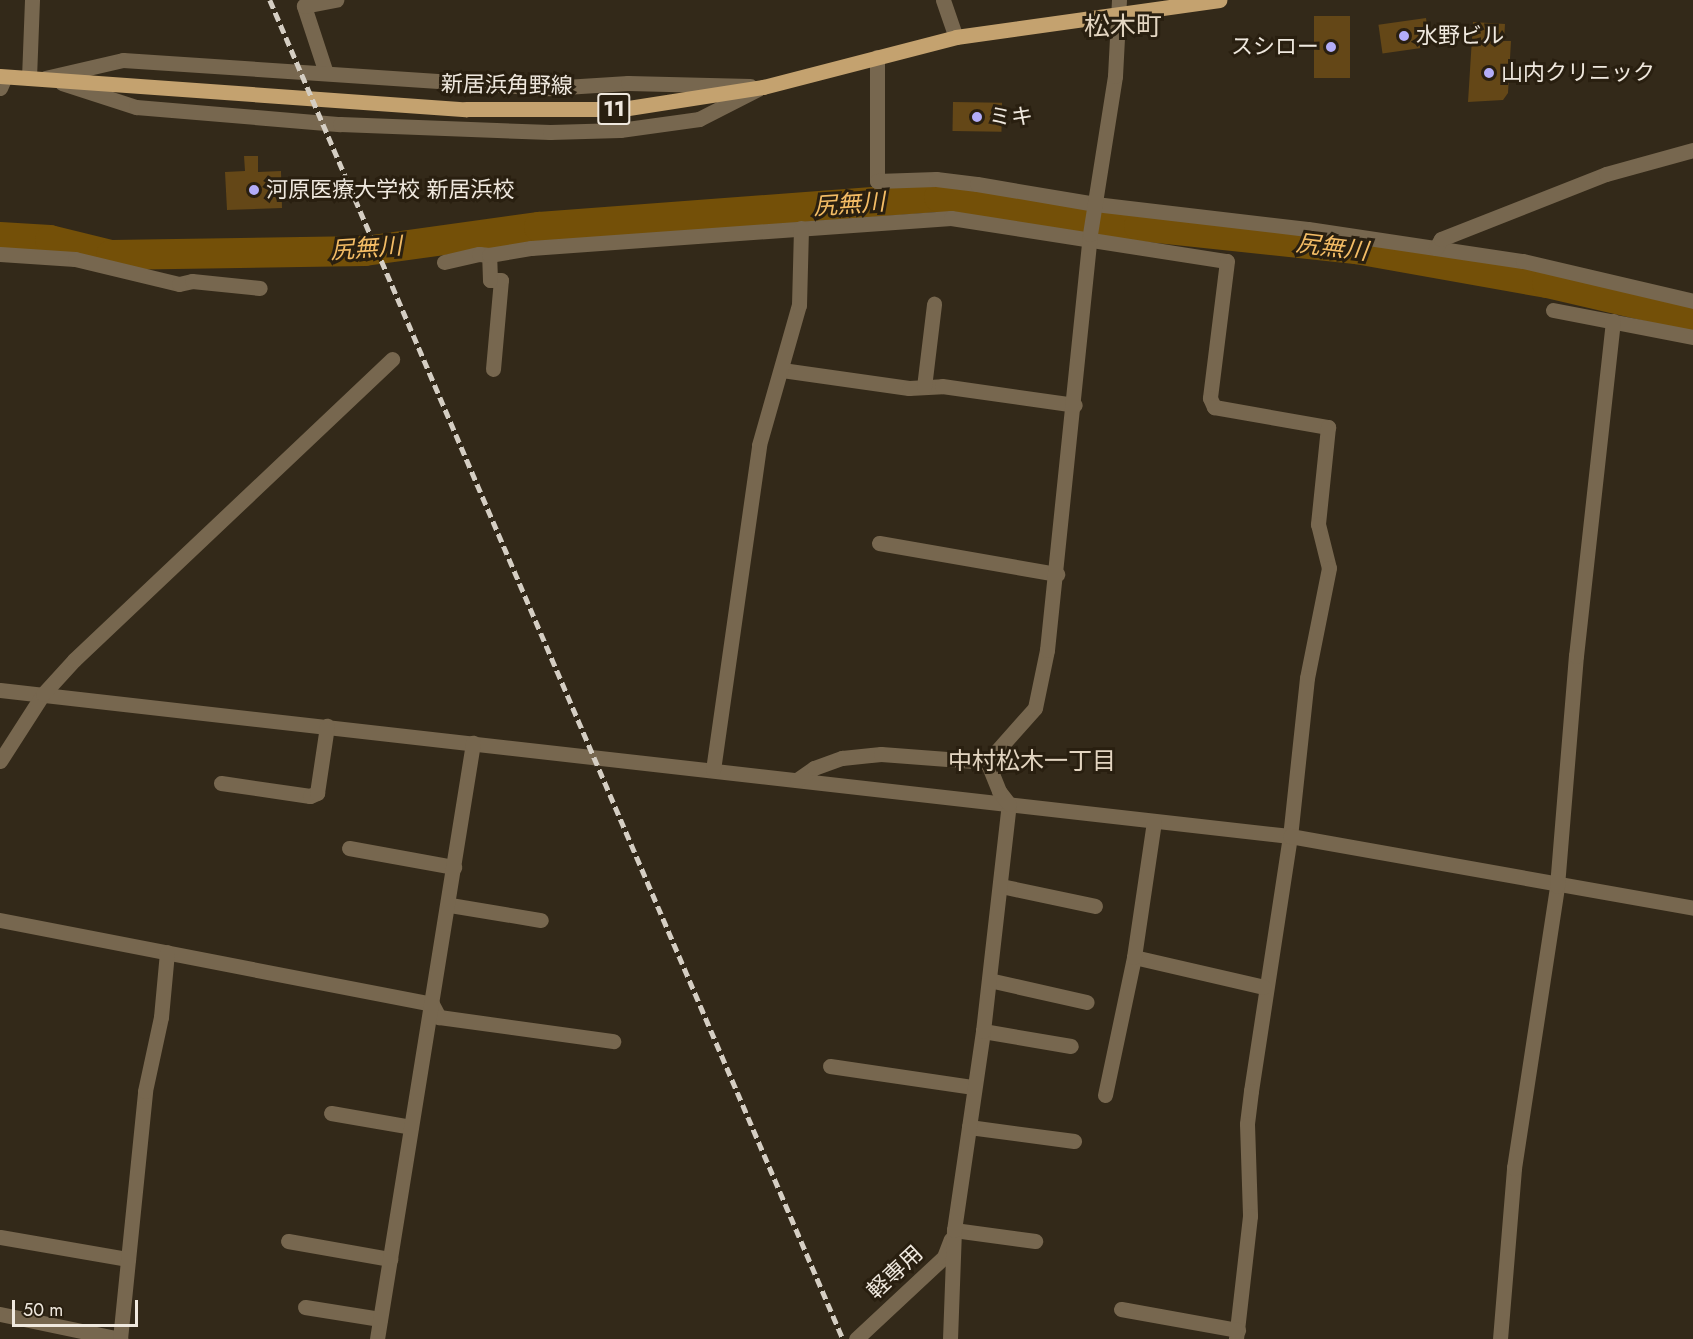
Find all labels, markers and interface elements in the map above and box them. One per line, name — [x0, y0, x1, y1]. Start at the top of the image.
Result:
district label: 松木町 — [1084, 11, 1162, 43]
place label: 水野ビル — [1416, 23, 1504, 49]
marker: 水野ビル — [1397, 29, 1411, 43]
place label: スシロー — [1231, 34, 1319, 60]
marker: スシロー — [1324, 40, 1338, 54]
place label: 山内クリニック — [1501, 60, 1655, 86]
marker: 山内クリニック — [1482, 66, 1496, 80]
street label: 新居浜角野線 — [441, 71, 573, 99]
road number: 11 — [596, 91, 632, 127]
place label: ミキ — [989, 104, 1033, 130]
marker: ミキ — [970, 110, 984, 124]
place label: 河原医療大学校 新居浜校 — [266, 177, 515, 203]
marker: 河原医療大学校 新居浜校 — [247, 183, 261, 197]
water label: 尻無川 — [812, 187, 886, 221]
water label: 尻無川 — [1295, 228, 1369, 266]
water label: 尻無川 — [329, 231, 403, 265]
district label: 中村松木一丁目 — [948, 747, 1116, 775]
street label: 軽専用 — [862, 1240, 928, 1304]
scale bar — [15, 1288, 141, 1326]
text: 50 m — [23, 1297, 63, 1323]

